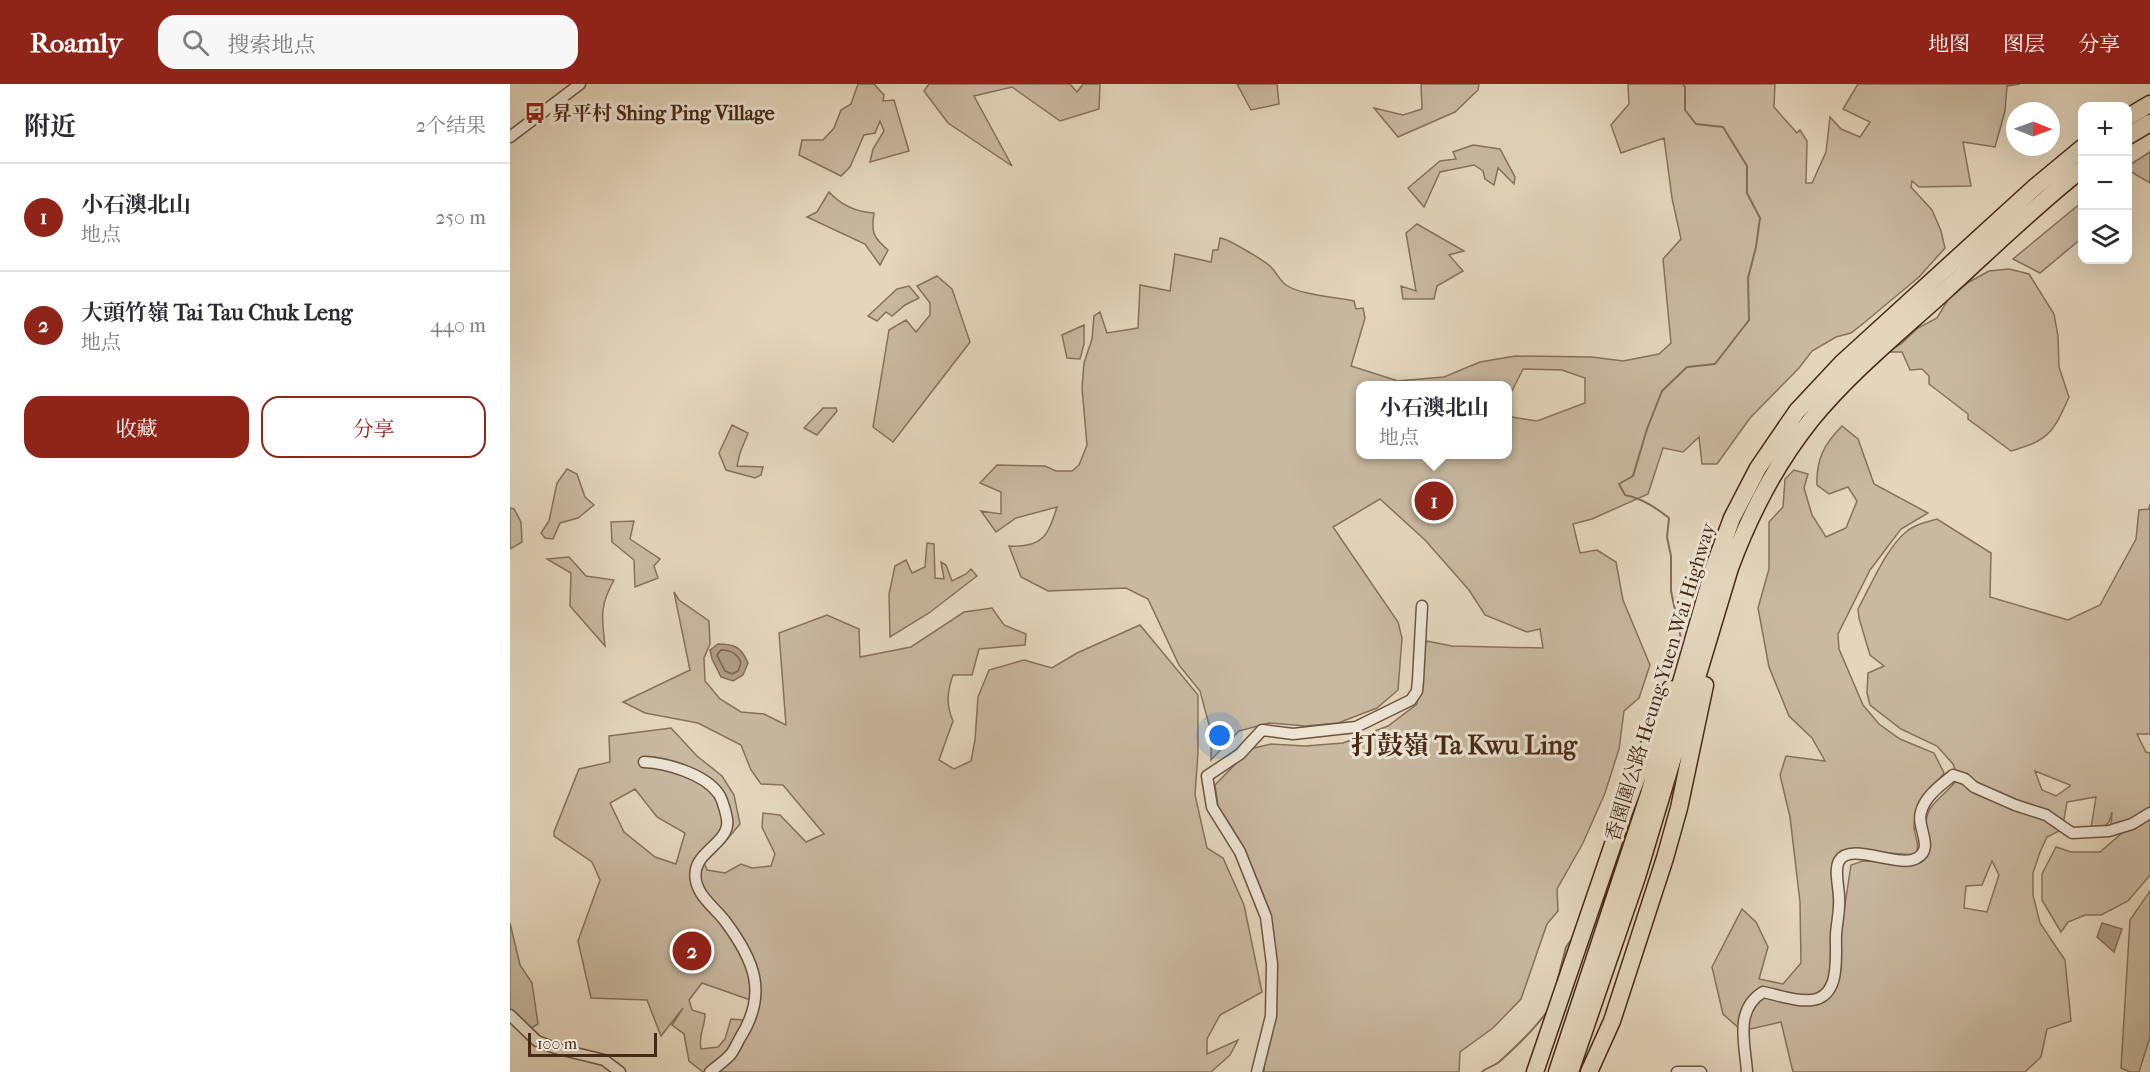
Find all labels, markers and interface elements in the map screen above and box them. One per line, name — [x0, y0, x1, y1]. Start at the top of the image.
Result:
search box — [158, 15, 578, 69]
text: Roamly — [30, 26, 122, 59]
icon: search — [179, 26, 212, 59]
text: 搜索地点 — [227, 32, 315, 58]
text: 地图 — [1928, 32, 1970, 56]
text: 图层 — [2003, 32, 2045, 56]
text: 分享 — [2078, 32, 2120, 56]
bus stop icon: 昇平村 Shing Ping Village — [523, 101, 547, 125]
place label: 昇平村 Shing Ping Village — [552, 102, 775, 125]
north arrow — [2006, 102, 2060, 156]
map controls — [2078, 102, 2132, 264]
button: + — [2078, 102, 2132, 156]
text: 附近 — [24, 111, 76, 142]
text: 2个结果 — [416, 114, 486, 137]
button: − — [2078, 156, 2132, 210]
text: 小石澳北山 — [81, 192, 191, 218]
text: 1 — [40, 206, 47, 229]
text: 250 m — [435, 206, 486, 229]
button: layers — [2078, 210, 2132, 264]
text: 地点 — [81, 223, 121, 246]
text: 大頭竹嶺 Tai Tau Chuk Leng — [81, 300, 352, 326]
text: 2 — [38, 314, 49, 337]
text: 440 m — [430, 314, 486, 337]
text: 地点 — [81, 331, 121, 354]
popup — [1356, 381, 1512, 459]
text: 小石澳北山 — [1379, 395, 1489, 421]
button: 收藏 — [24, 396, 249, 458]
button: 分享 — [261, 396, 486, 458]
text: 地点 — [1379, 426, 1419, 449]
pin: 1 — [1414, 478, 1454, 524]
street label: 香園圍公路 Heung Yuen Wai Highway — [1601, 519, 1720, 844]
your location — [1205, 721, 1234, 750]
district label: 打鼓嶺 Ta Kwu Ling — [1351, 730, 1578, 761]
pin: 2 — [672, 928, 711, 974]
scale bar — [528, 1030, 657, 1058]
text: 100 m — [537, 1034, 577, 1053]

